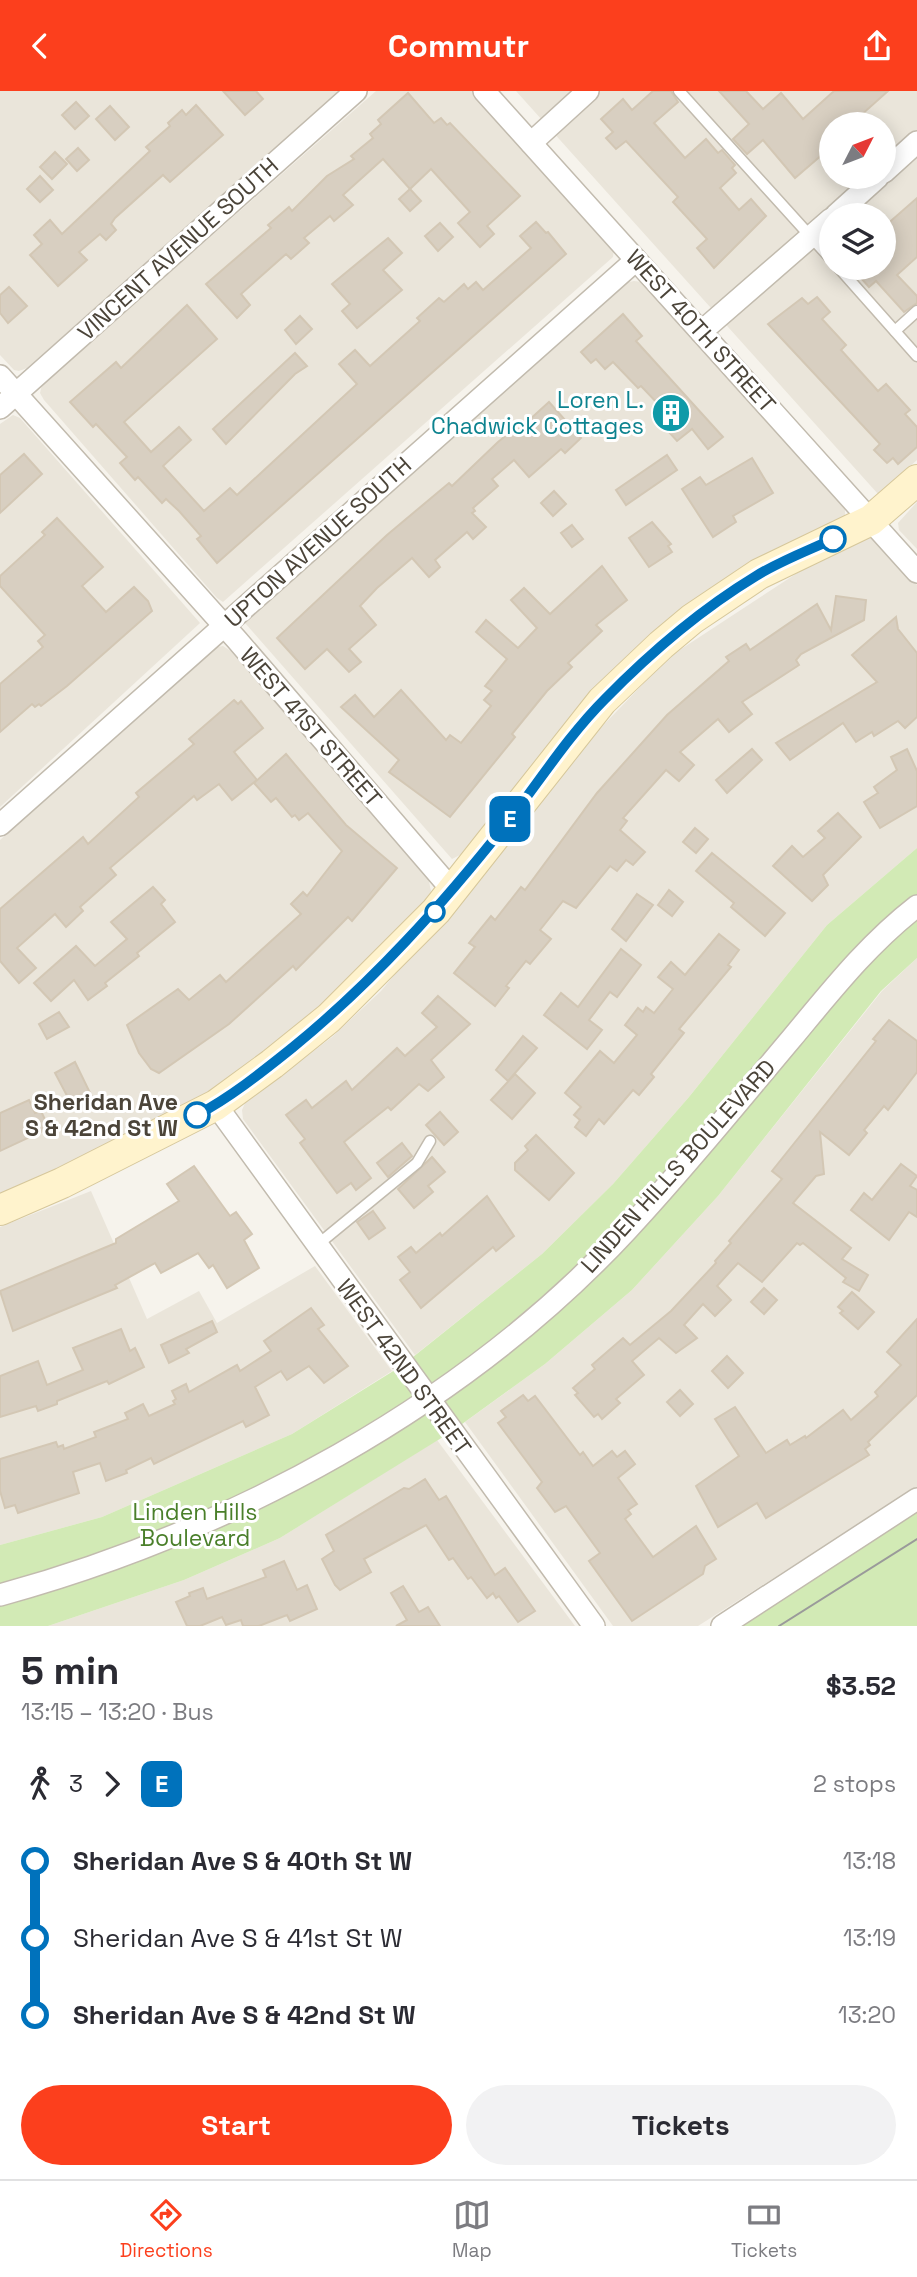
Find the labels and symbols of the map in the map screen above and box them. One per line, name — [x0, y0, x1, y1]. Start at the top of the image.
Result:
north arrow — [819, 112, 896, 189]
street label: VINCENT AVENUE SOUTH — [71, 151, 285, 347]
street label: WEST 40TH STREET — [620, 243, 782, 419]
place label: Loren L. Chadwick Cottages — [431, 385, 644, 441]
building icon: Loren L. Chadwick Cottages — [650, 392, 692, 434]
street label: UPTON AVENUE SOUTH — [218, 450, 418, 634]
unlabelled marker — [820, 526, 846, 552]
street label: WEST 41ST STREET — [233, 641, 389, 813]
line badge: E — [487, 796, 533, 842]
unlabelled marker — [425, 902, 445, 922]
street label: LINDEN HILLS BOULEVARD — [574, 1053, 782, 1279]
place label: Sheridan Ave S & 42nd St W — [25, 1087, 178, 1143]
marker: Sheridan Ave S & 42nd St W — [184, 1102, 210, 1128]
street label: WEST 42ND STREET — [330, 1273, 478, 1461]
park label: Linden Hills Boulevard — [133, 1497, 257, 1553]

